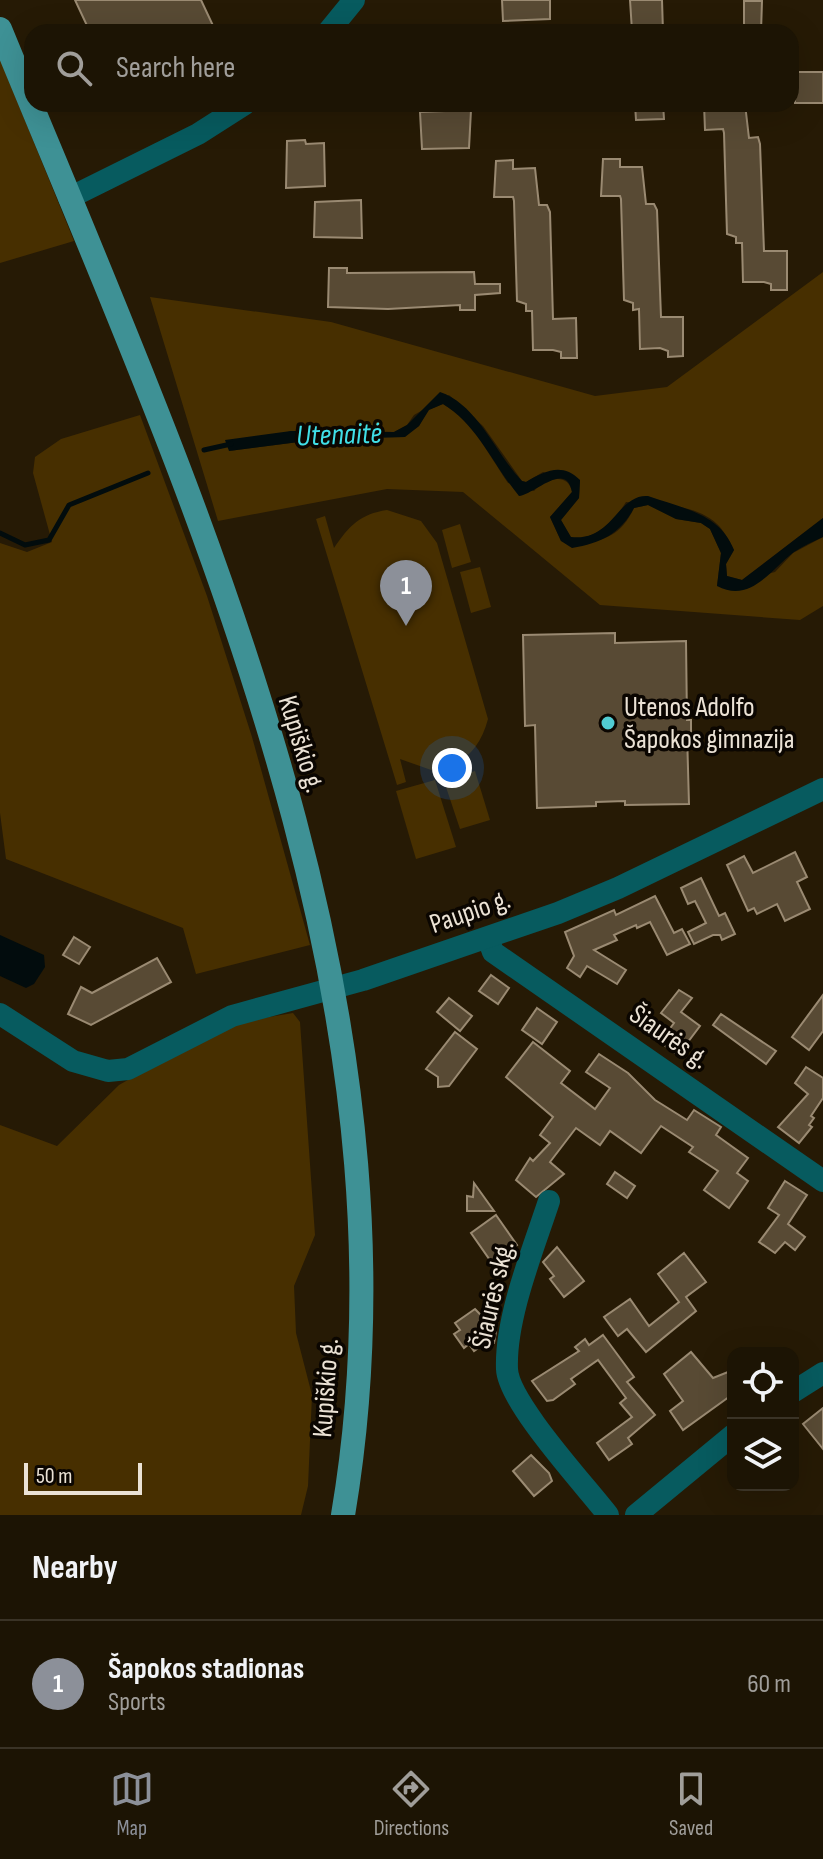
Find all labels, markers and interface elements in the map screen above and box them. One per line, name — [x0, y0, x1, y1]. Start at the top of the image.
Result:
search box — [24, 24, 799, 112]
icon: search — [52, 46, 96, 90]
text: Search here — [116, 50, 235, 86]
water label: Utenaitė — [296, 416, 383, 454]
pin: 1 — [380, 560, 432, 626]
place label: Utenos Adolfo Šapokos gimnazija — [624, 691, 795, 756]
street label: Kupiškio g. — [271, 692, 331, 796]
marker: Utenos Adolfo Šapokos gimnazija — [599, 714, 617, 732]
your location — [432, 748, 472, 788]
street label: Paupio g. — [425, 883, 515, 941]
street label: Šiaurės g. — [623, 998, 715, 1076]
street label: Šiaurės skg. — [465, 1238, 521, 1352]
street label: Kupiškio g. — [306, 1337, 346, 1439]
map controls — [727, 1347, 799, 1491]
button: locate — [727, 1347, 799, 1419]
button: layers — [727, 1419, 799, 1491]
scale bar — [24, 1459, 142, 1495]
text: 50 m — [36, 1463, 72, 1490]
text: Nearby — [32, 1547, 118, 1588]
text: Šapokos stadionas — [108, 1651, 304, 1687]
text: 1 — [53, 1669, 63, 1700]
text: 60 m — [747, 1669, 791, 1700]
text: Sports — [108, 1687, 166, 1718]
tab: Map — [110, 1767, 154, 1842]
tab: Directions — [374, 1767, 449, 1842]
tab: Saved — [669, 1767, 713, 1842]

